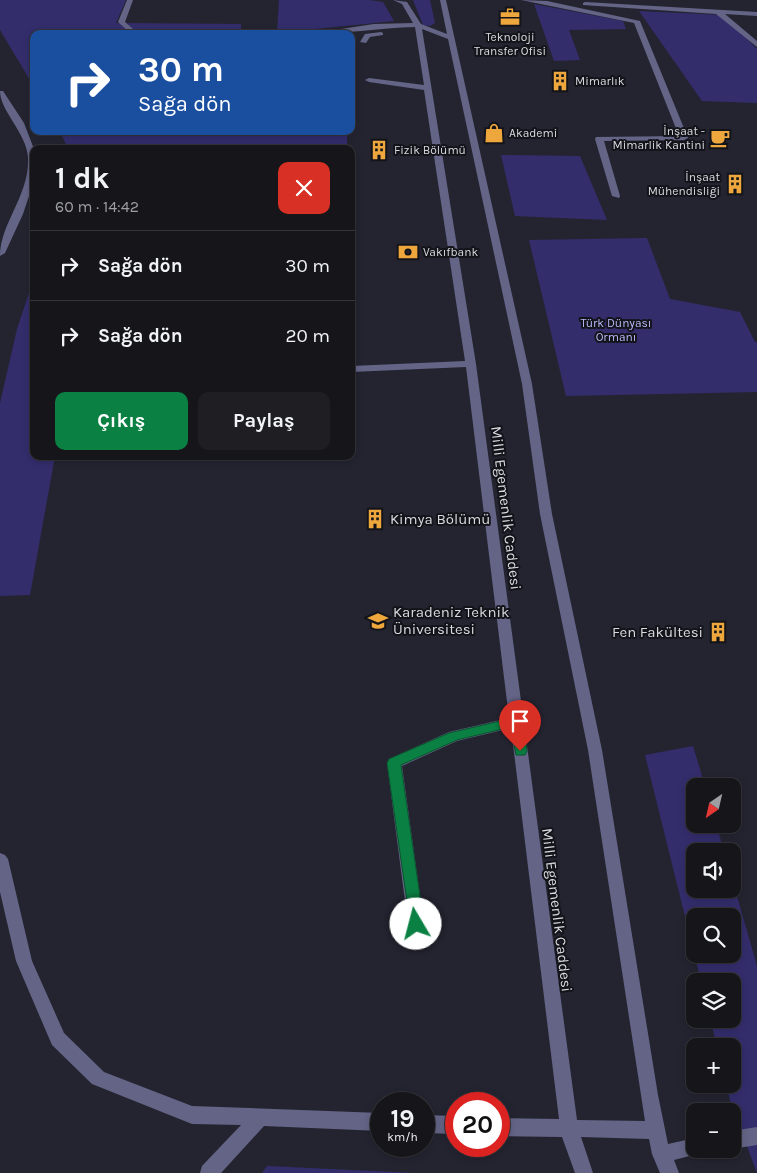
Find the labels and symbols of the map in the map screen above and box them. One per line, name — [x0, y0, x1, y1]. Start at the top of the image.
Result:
office icon: Teknoloji Transfer Ofisi — [499, 6, 521, 28]
place label: Teknoloji Transfer Ofisi — [474, 30, 546, 58]
building icon: Mimarlık — [549, 70, 571, 92]
place label: Mimarlık — [575, 74, 625, 88]
shop icon: Akademi — [483, 122, 505, 144]
place label: İnşaat - Mimarlik Kantini — [612, 124, 705, 152]
place label: Akademi — [509, 126, 557, 140]
cafe icon: İnşaat - Mimarlik Kantini — [709, 127, 731, 149]
building icon: Fizik Bölümü — [368, 139, 390, 161]
place label: Fizik Bölümü — [394, 143, 466, 157]
place label: İnşaat Mühendisliği — [648, 170, 720, 198]
building icon: İnşaat Mühendisliği — [724, 173, 746, 195]
bank icon: Vakıfbank — [397, 241, 419, 263]
place label: Vakıfbank — [423, 245, 478, 259]
park label: Türk Dünyası Ormanı — [581, 316, 651, 344]
street label: Milli Egemenlik Caddesi — [487, 425, 525, 591]
building icon: Kimya Bölümü — [364, 508, 386, 530]
place label: Kimya Bölümü — [390, 510, 490, 528]
place label: Karadeniz Teknik Üniversitesi — [393, 603, 509, 638]
school or university icon: Karadeniz Teknik Üniversitesi — [367, 610, 389, 632]
building icon: Fen Fakültesi — [707, 621, 729, 643]
place label: Fen Fakültesi — [612, 623, 703, 641]
pin — [499, 700, 541, 751]
north arrow — [686, 778, 741, 832]
street label: Milli Egemenlik Caddesi — [538, 827, 576, 993]
position arrow — [389, 897, 441, 949]
speed limit sign: 20 — [445, 1092, 510, 1157]

